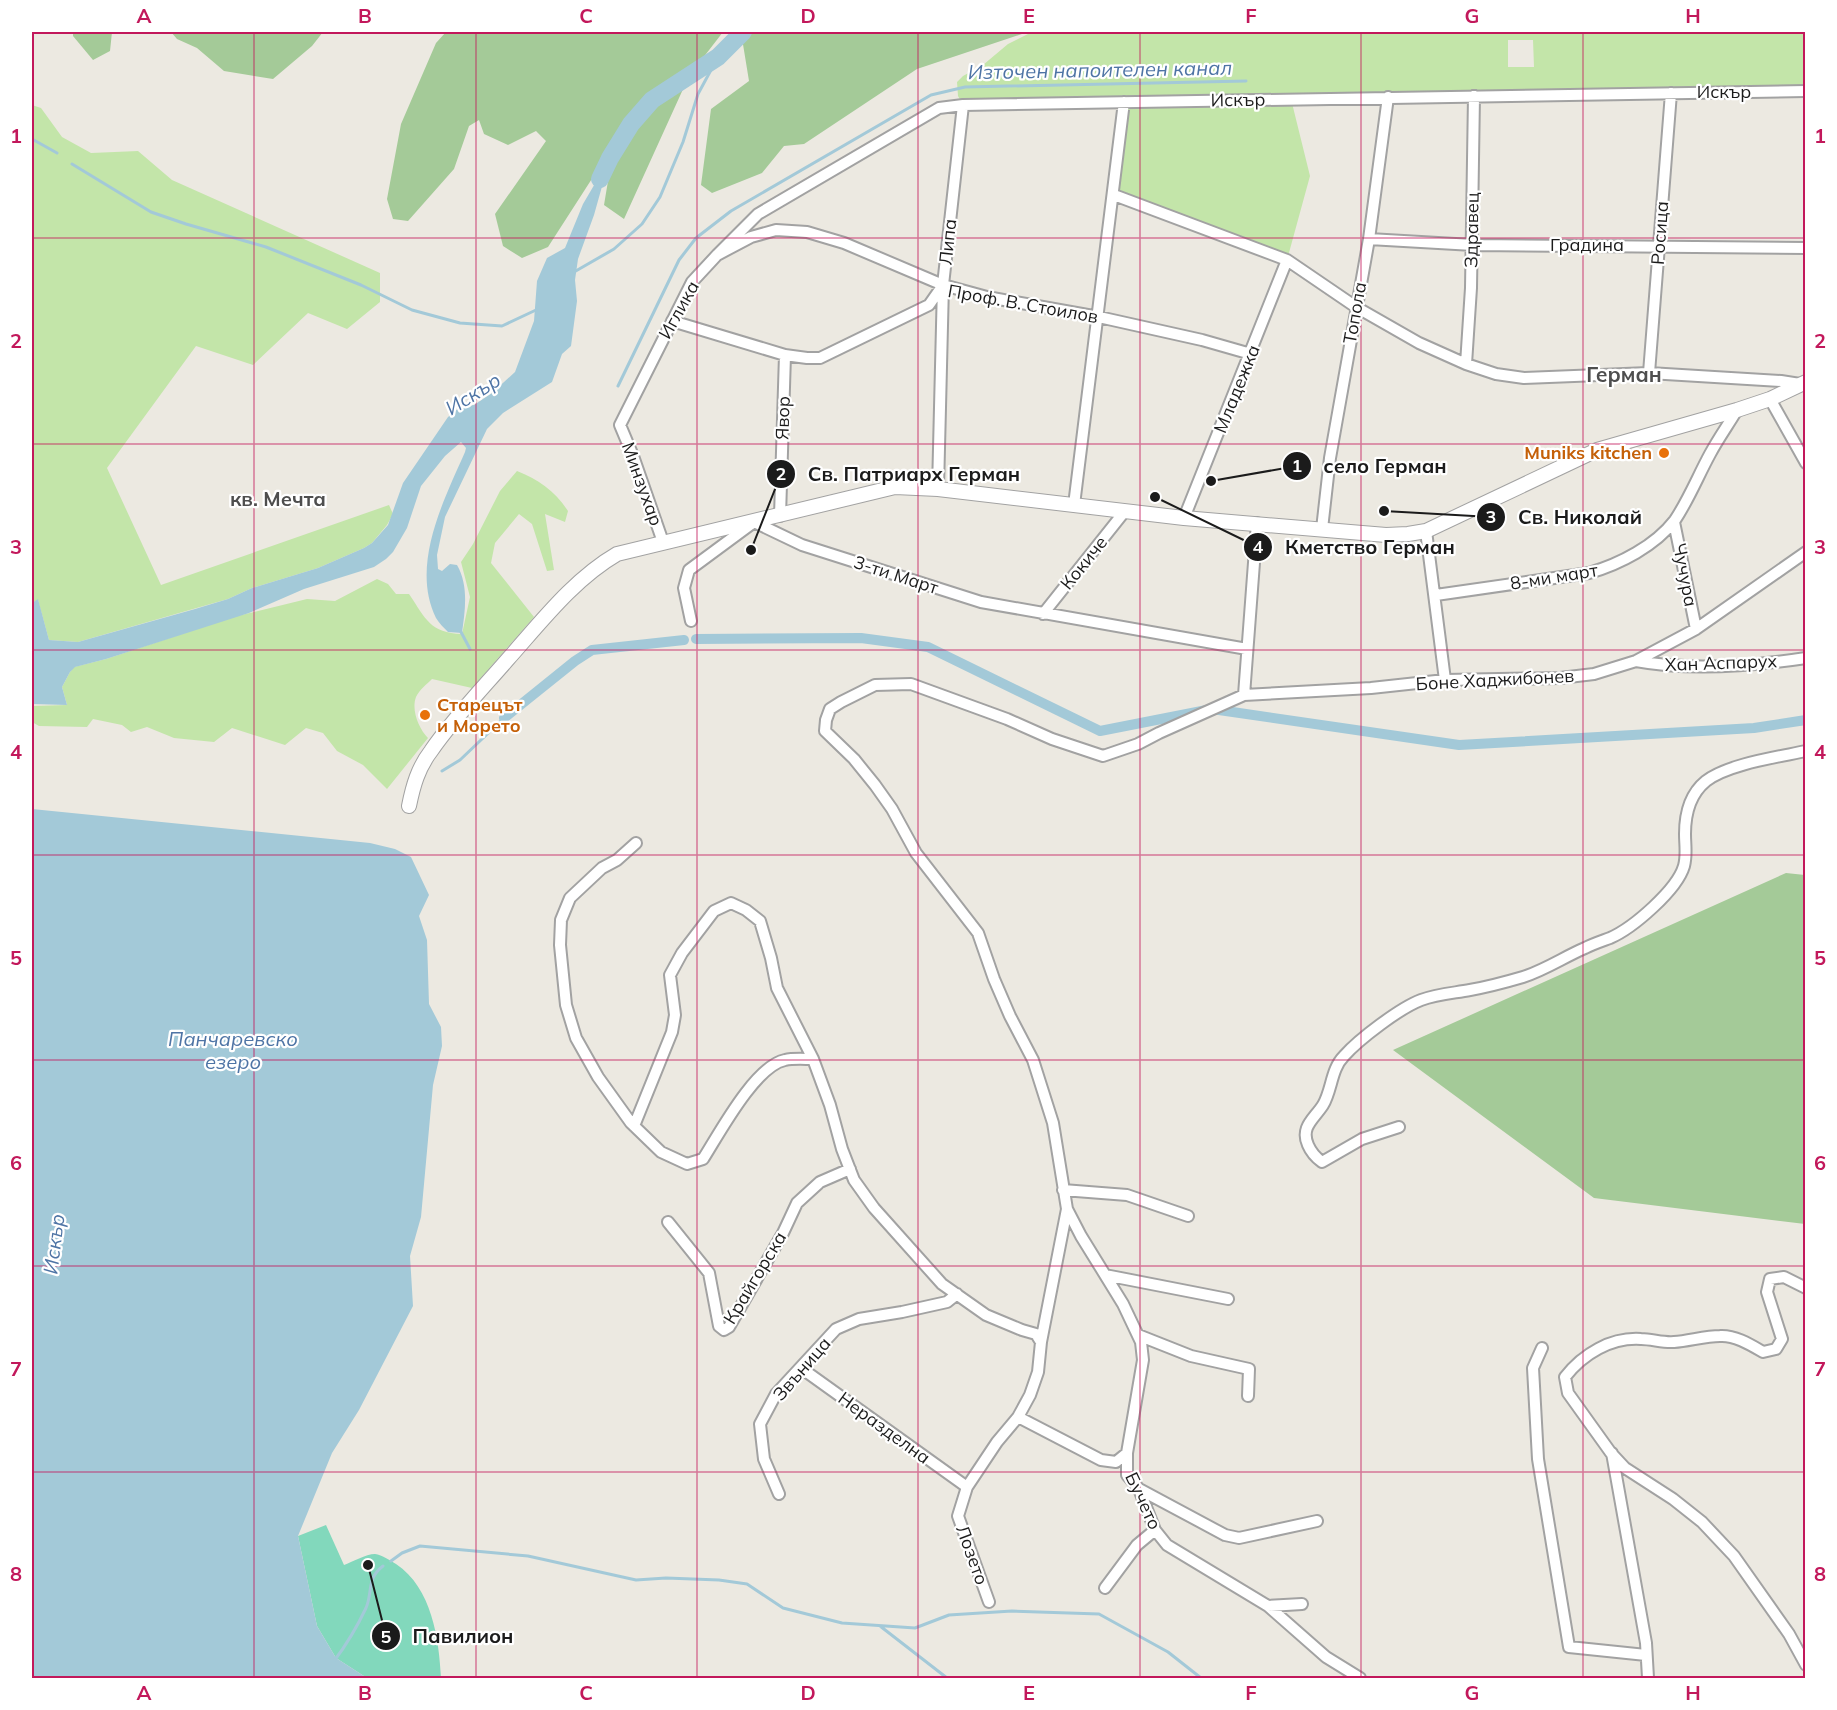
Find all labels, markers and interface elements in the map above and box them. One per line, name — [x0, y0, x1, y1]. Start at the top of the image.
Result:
text: A — [137, 3, 152, 28]
text: B — [358, 3, 372, 28]
text: C — [579, 3, 593, 28]
text: D — [800, 3, 816, 28]
text: E — [1023, 3, 1035, 28]
text: F — [1245, 3, 1257, 28]
text: G — [1465, 3, 1479, 28]
text: H — [1685, 3, 1701, 28]
water label: Източен напоителен канал — [968, 55, 1232, 84]
street label: Искър — [1697, 80, 1751, 103]
street label: Искър — [1211, 88, 1265, 111]
text: 1 — [10, 123, 22, 148]
text: 1 — [1814, 123, 1826, 148]
street label: Здравец — [1459, 192, 1484, 268]
street label: Росица — [1646, 200, 1673, 266]
street label: Липа — [934, 218, 961, 266]
street label: Градина — [1550, 233, 1624, 256]
street label: Иглика — [653, 277, 704, 343]
street label: Проф. В. Стоилов — [946, 279, 1100, 328]
street label: Топола — [1338, 280, 1371, 346]
text: 2 — [10, 328, 22, 353]
text: 2 — [1814, 328, 1826, 353]
street label: Младежка — [1208, 341, 1265, 436]
district label: Герман — [1586, 361, 1662, 387]
water label: Искър — [440, 367, 505, 420]
street label: Явор — [770, 396, 795, 440]
street label: Минзухар — [617, 439, 668, 529]
place label: Muniks kitchen — [1524, 441, 1652, 464]
marker: Muniks kitchen — [1657, 446, 1671, 460]
callout: село Герман — [1282, 447, 1459, 485]
text: село Герман — [1323, 453, 1447, 478]
text: 1 — [1292, 454, 1302, 477]
callout: Св. Патриарх Герман — [766, 455, 1033, 493]
text: Св. Патриарх Герман — [808, 461, 1020, 486]
text: 2 — [776, 462, 786, 485]
district label: кв. Мечта — [230, 486, 326, 511]
callout: Св. Николай — [1476, 498, 1654, 536]
text: Св. Николай — [1518, 504, 1642, 529]
text: 3 — [1486, 505, 1496, 528]
callout: Кметство Герман — [1243, 528, 1467, 566]
street label: Кокиче — [1055, 531, 1112, 594]
text: 3 — [10, 534, 22, 559]
text: Кметство Герман — [1285, 534, 1455, 559]
text: 3 — [1814, 534, 1826, 559]
text: 4 — [1253, 535, 1264, 558]
street label: Чучура — [1668, 541, 1703, 609]
street label: 3-ти Март — [851, 550, 942, 599]
street label: 8-ми март — [1509, 558, 1600, 595]
street label: Хан Аспарух — [1664, 649, 1778, 676]
street label: Боне Хаджибонев — [1415, 664, 1575, 695]
place label: Старецът и Морето — [437, 693, 523, 737]
marker: Старецът и Морето — [418, 708, 432, 722]
text: 4 — [10, 739, 22, 764]
text: 4 — [1814, 739, 1826, 764]
text: 5 — [10, 945, 22, 970]
text: 5 — [1814, 945, 1826, 970]
water label: Панчаревско езеро — [168, 1026, 298, 1074]
text: 6 — [10, 1150, 22, 1175]
text: 6 — [1814, 1150, 1826, 1175]
water label: Искър — [37, 1212, 70, 1276]
street label: Крайгорска — [718, 1227, 791, 1328]
street label: Звъница — [768, 1332, 835, 1405]
text: 7 — [10, 1356, 22, 1381]
text: 7 — [1814, 1356, 1826, 1381]
street label: Неразделна — [834, 1386, 935, 1469]
street label: Бучето — [1120, 1468, 1167, 1533]
street label: Лозето — [951, 1522, 994, 1588]
text: 8 — [10, 1561, 22, 1586]
text: 8 — [1814, 1561, 1826, 1586]
callout: Павилион — [371, 1617, 526, 1655]
text: Павилион — [413, 1623, 513, 1648]
text: 5 — [381, 1625, 392, 1648]
text: A — [137, 1680, 152, 1705]
text: B — [358, 1680, 372, 1705]
text: C — [579, 1680, 593, 1705]
text: D — [800, 1680, 816, 1705]
text: E — [1023, 1680, 1035, 1705]
text: F — [1245, 1680, 1257, 1705]
text: G — [1465, 1680, 1479, 1705]
text: H — [1685, 1680, 1701, 1705]

